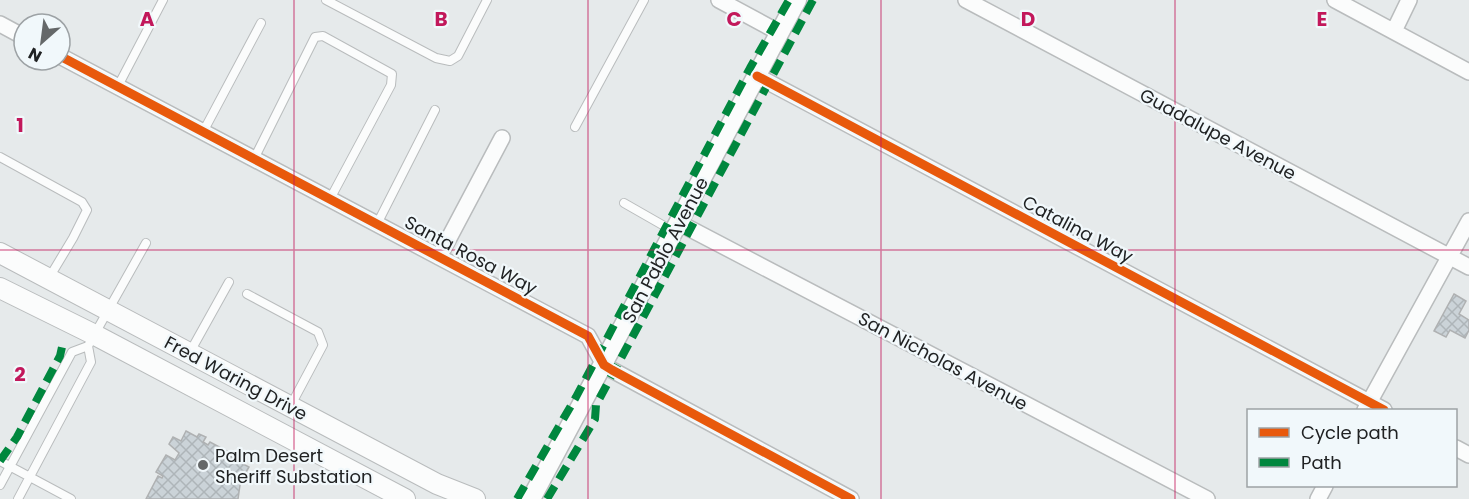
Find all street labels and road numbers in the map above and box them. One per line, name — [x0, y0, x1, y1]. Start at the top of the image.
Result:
street label: Guadalupe Avenue — [1135, 82, 1301, 186]
street label: San Pablo Avenue — [616, 173, 714, 327]
street label: Catalina Way — [1018, 189, 1138, 269]
street label: Santa Rosa Way — [400, 210, 542, 300]
street label: San Nicholas Avenue — [854, 306, 1032, 416]
street label: Fred Waring Drive — [160, 330, 312, 426]

